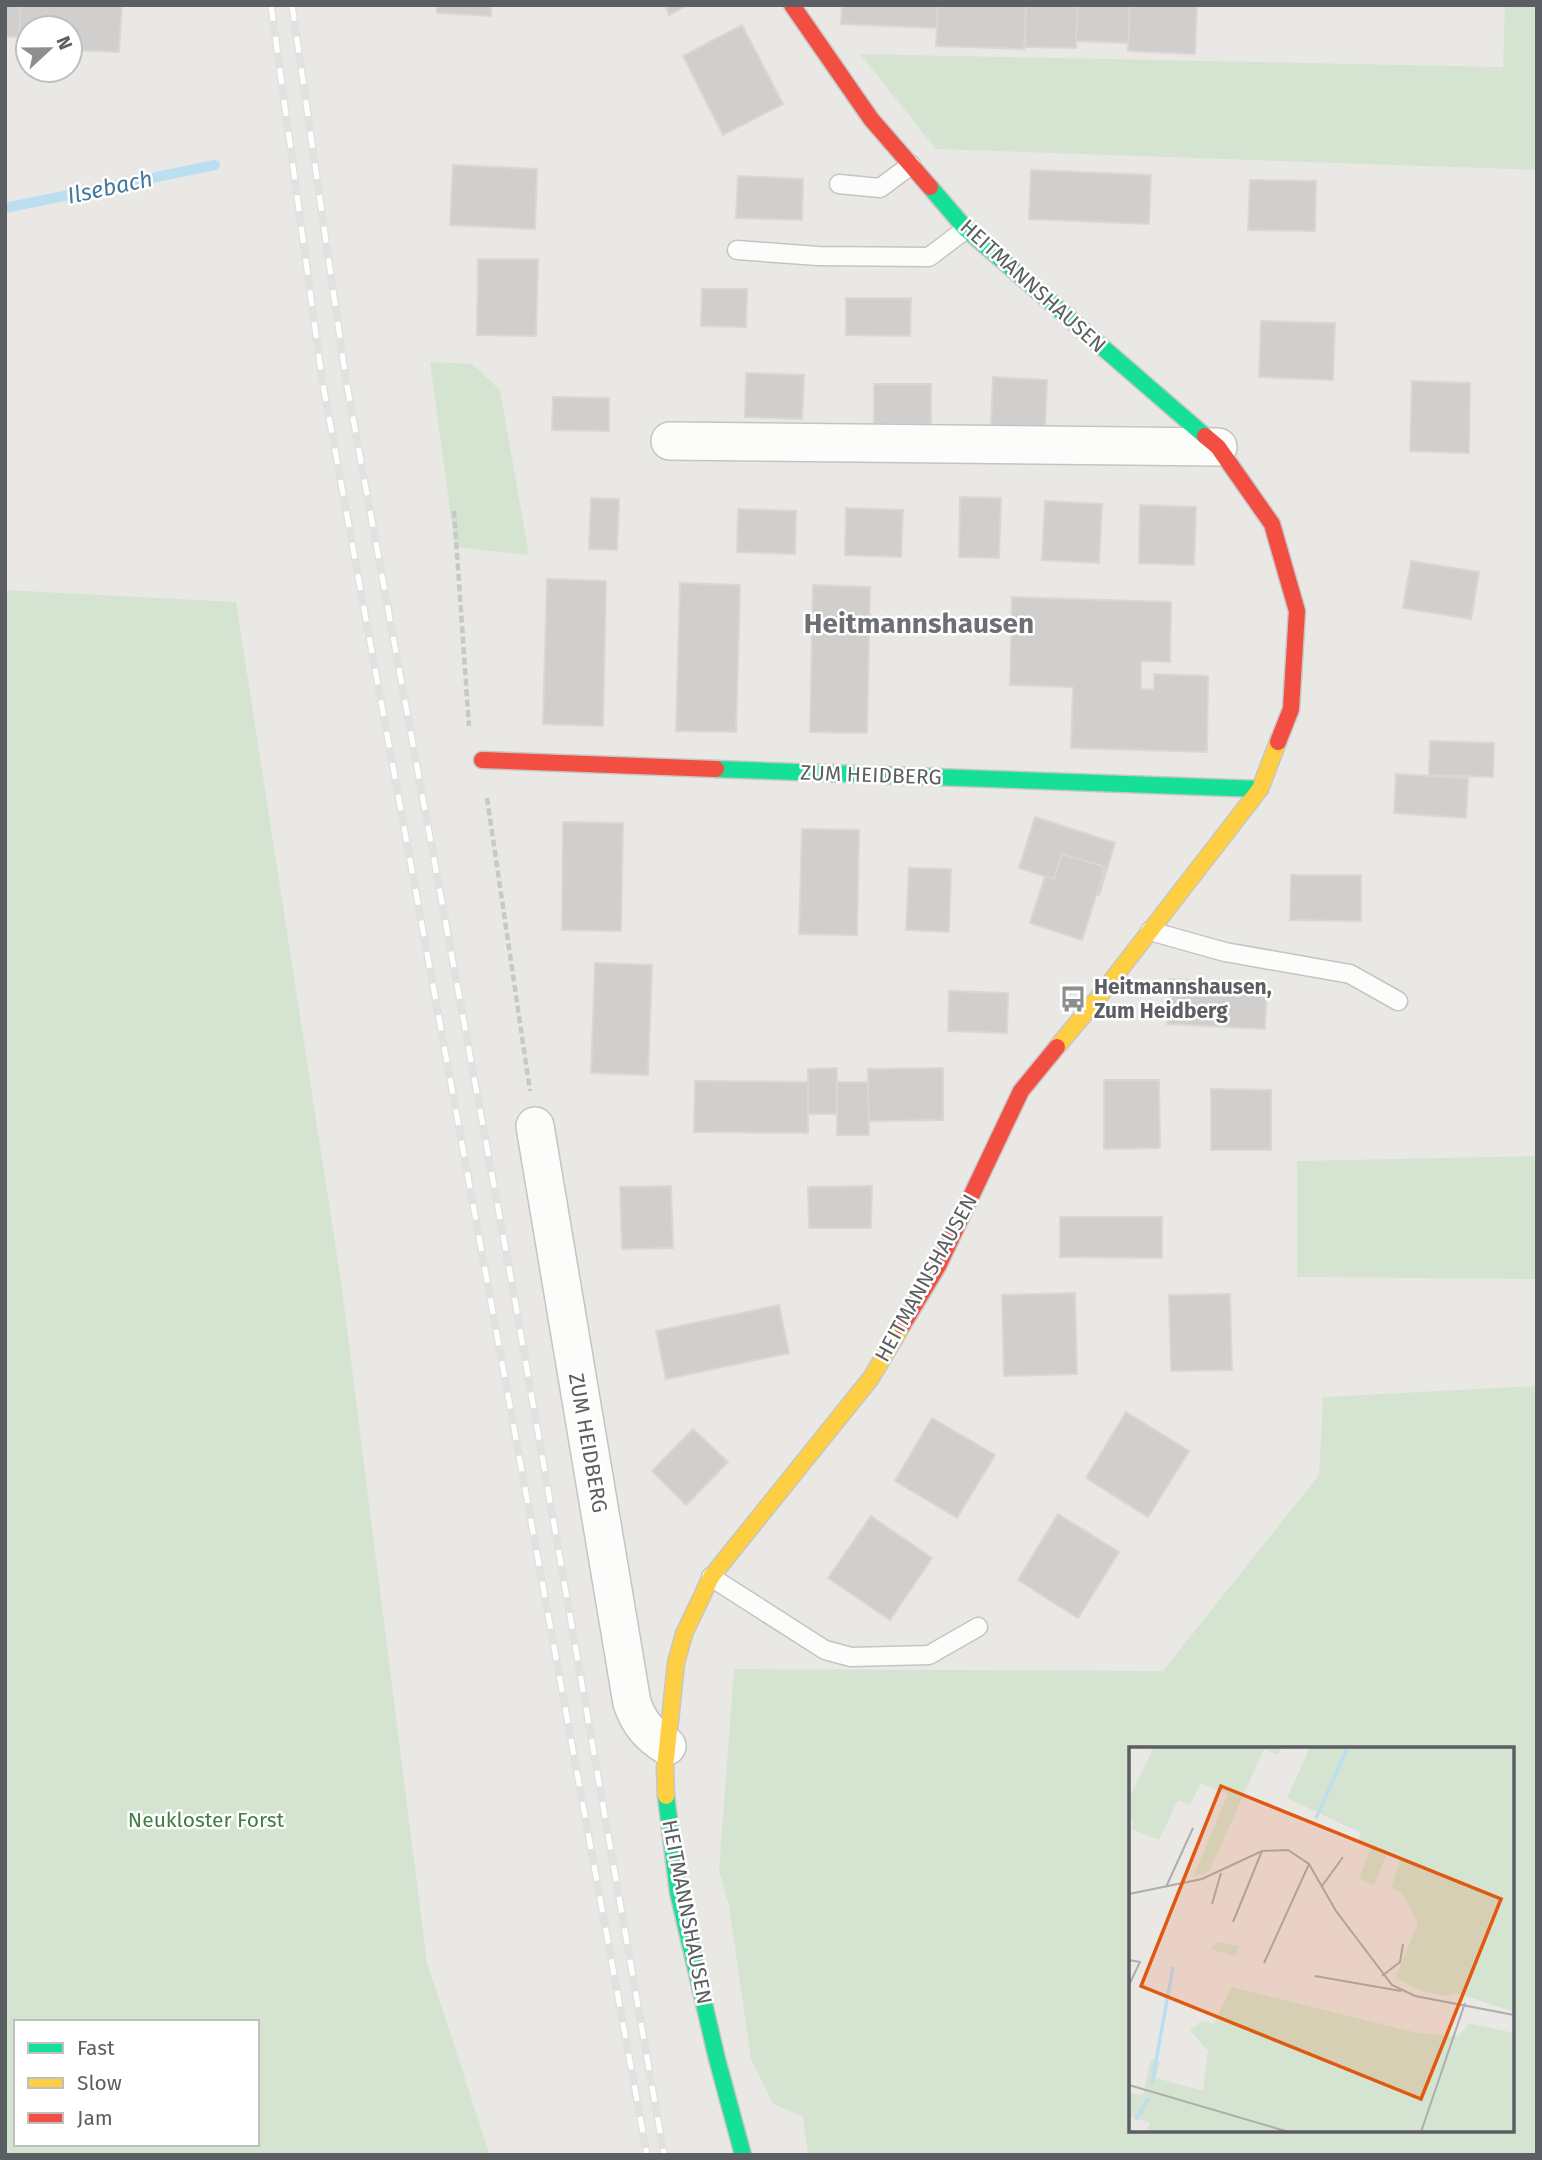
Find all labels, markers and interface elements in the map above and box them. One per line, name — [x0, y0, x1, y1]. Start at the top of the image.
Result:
north arrow — [14, 14, 84, 84]
text: N — [51, 33, 77, 53]
water label: Ilsebach — [65, 164, 155, 210]
street label: HEITMANNSHAUSEN — [955, 214, 1111, 358]
district label: Heitmannshausen — [804, 607, 1034, 640]
street label: ZUM HEIDBERG — [800, 760, 942, 790]
place label: Heitmannshausen, Zum Heidberg — [1094, 974, 1272, 1024]
bus stop icon: Heitmannshausen, Zum Heidberg — [1058, 984, 1088, 1014]
street label: HEITMANNSHAUSEN — [869, 1190, 983, 1366]
street label: ZUM HEIDBERG — [563, 1371, 613, 1515]
inset map — [1129, 1747, 1514, 2132]
park label: Neukloster Forst — [128, 1807, 285, 1833]
street label: HEITMANNSHAUSEN — [656, 1817, 718, 2007]
legend — [14, 2020, 259, 2146]
text: Fast — [77, 2035, 115, 2061]
text: Slow — [77, 2070, 122, 2096]
text: Jam — [77, 2105, 113, 2131]

